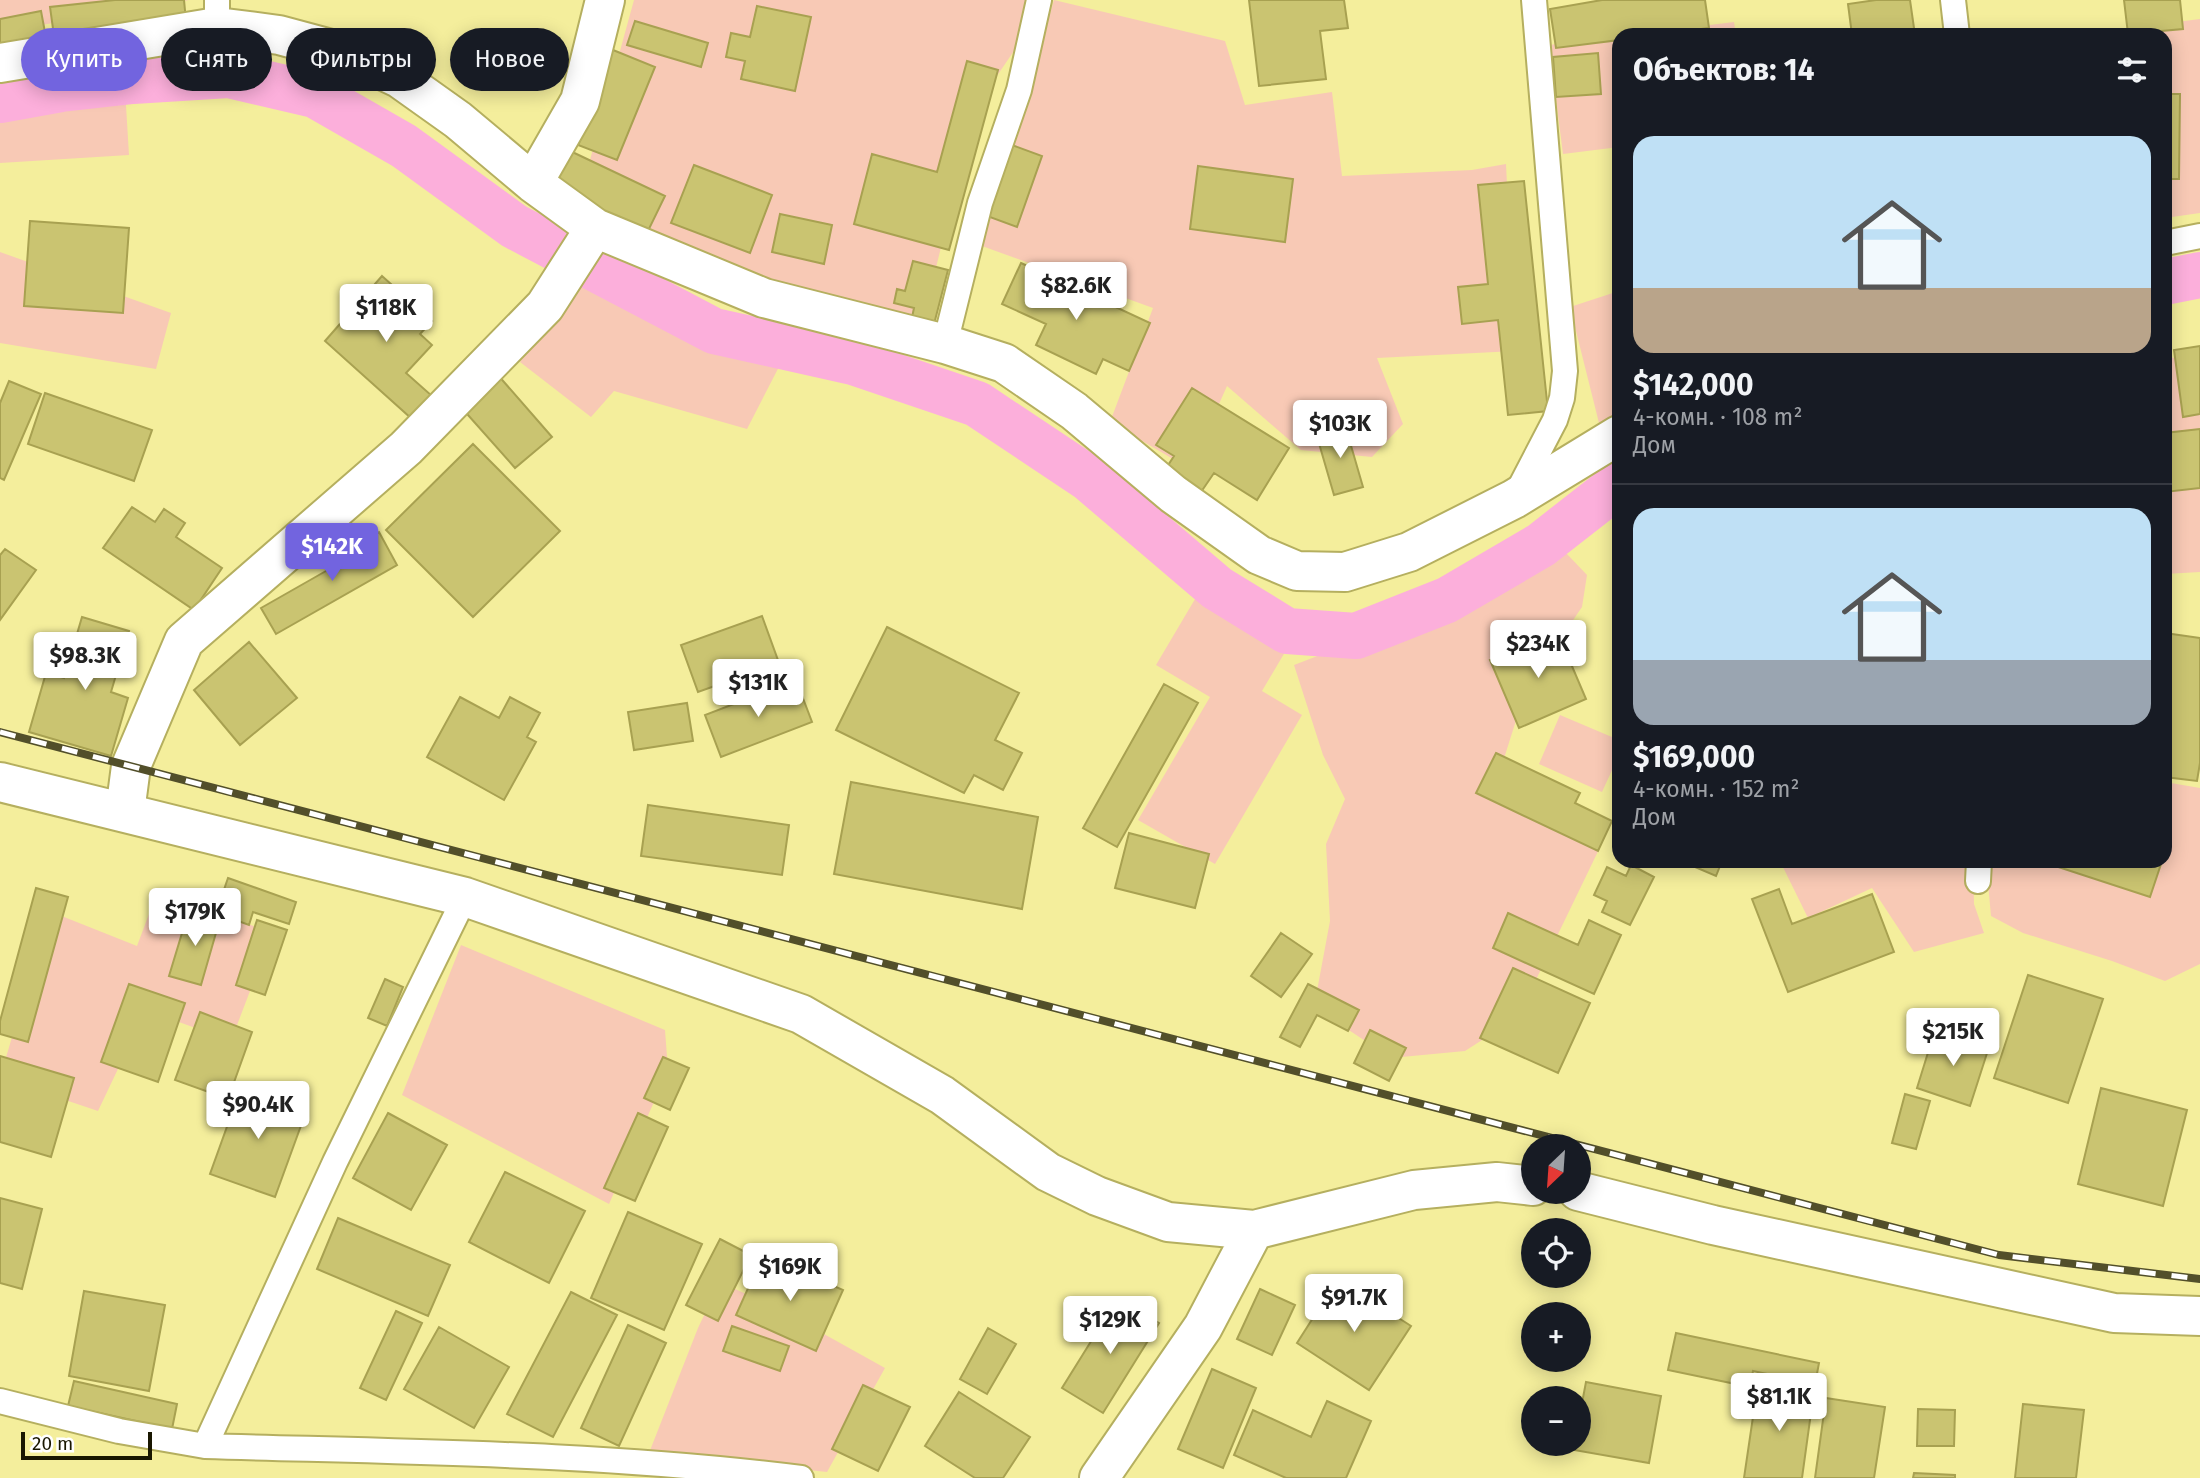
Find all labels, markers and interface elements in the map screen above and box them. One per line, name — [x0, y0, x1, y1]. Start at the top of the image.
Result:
chip: Купить — [21, 28, 147, 91]
chip: Снять — [161, 28, 272, 91]
chip: Фильтры — [286, 28, 436, 91]
chip: Новое — [450, 28, 569, 91]
icon: filters — [2113, 51, 2151, 89]
text: Объектов: 14 — [1633, 52, 1815, 88]
icon: home — [1829, 182, 1955, 308]
pin: $82.6K — [1019, 262, 1133, 322]
text: $82.6K — [1041, 271, 1111, 299]
pin: $118K — [337, 284, 435, 344]
text: $118K — [356, 293, 416, 321]
text: $142,000 — [1633, 367, 1754, 403]
pin: $103K — [1291, 400, 1389, 460]
text: 4-комн. · 108 m² — [1633, 403, 1802, 431]
text: $103K — [1309, 409, 1371, 437]
text: Дом — [1633, 431, 1676, 459]
pin: $142K — [283, 524, 381, 583]
text: $142K — [301, 532, 363, 560]
icon: home — [1829, 554, 1955, 680]
pin: $234K — [1489, 620, 1587, 680]
text: $234K — [1506, 629, 1570, 657]
pin: $98.3K — [28, 632, 142, 692]
text: $98.3K — [50, 641, 120, 669]
pin: $131K — [709, 660, 807, 719]
text: $131K — [728, 668, 788, 696]
text: $169,000 — [1633, 739, 1755, 775]
text: 4-комн. · 152 m² — [1633, 775, 1799, 803]
text: Дом — [1633, 803, 1676, 831]
pin: $179K — [146, 888, 244, 948]
text: $179K — [165, 897, 225, 925]
pin: $215K — [1904, 1009, 2002, 1068]
text: $215K — [1922, 1017, 1984, 1045]
pin: $90.4K — [201, 1082, 315, 1141]
text: $90.4K — [222, 1090, 294, 1118]
north arrow — [1521, 1134, 1591, 1204]
map controls — [1521, 1134, 1591, 1456]
button: locate — [1521, 1218, 1591, 1288]
pin: $169K — [741, 1244, 839, 1303]
text: $169K — [759, 1252, 821, 1280]
pin: $91.7K — [1297, 1274, 1411, 1334]
text: $91.7K — [1321, 1283, 1387, 1311]
pin: $129K — [1061, 1296, 1159, 1356]
button: + — [1521, 1302, 1591, 1372]
text: $129K — [1079, 1305, 1141, 1333]
pin: $81.1K — [1722, 1374, 1836, 1433]
text: $81.1K — [1747, 1382, 1811, 1410]
button: − — [1521, 1386, 1591, 1456]
scale bar — [21, 1429, 152, 1461]
text: 20 m — [32, 1432, 73, 1455]

